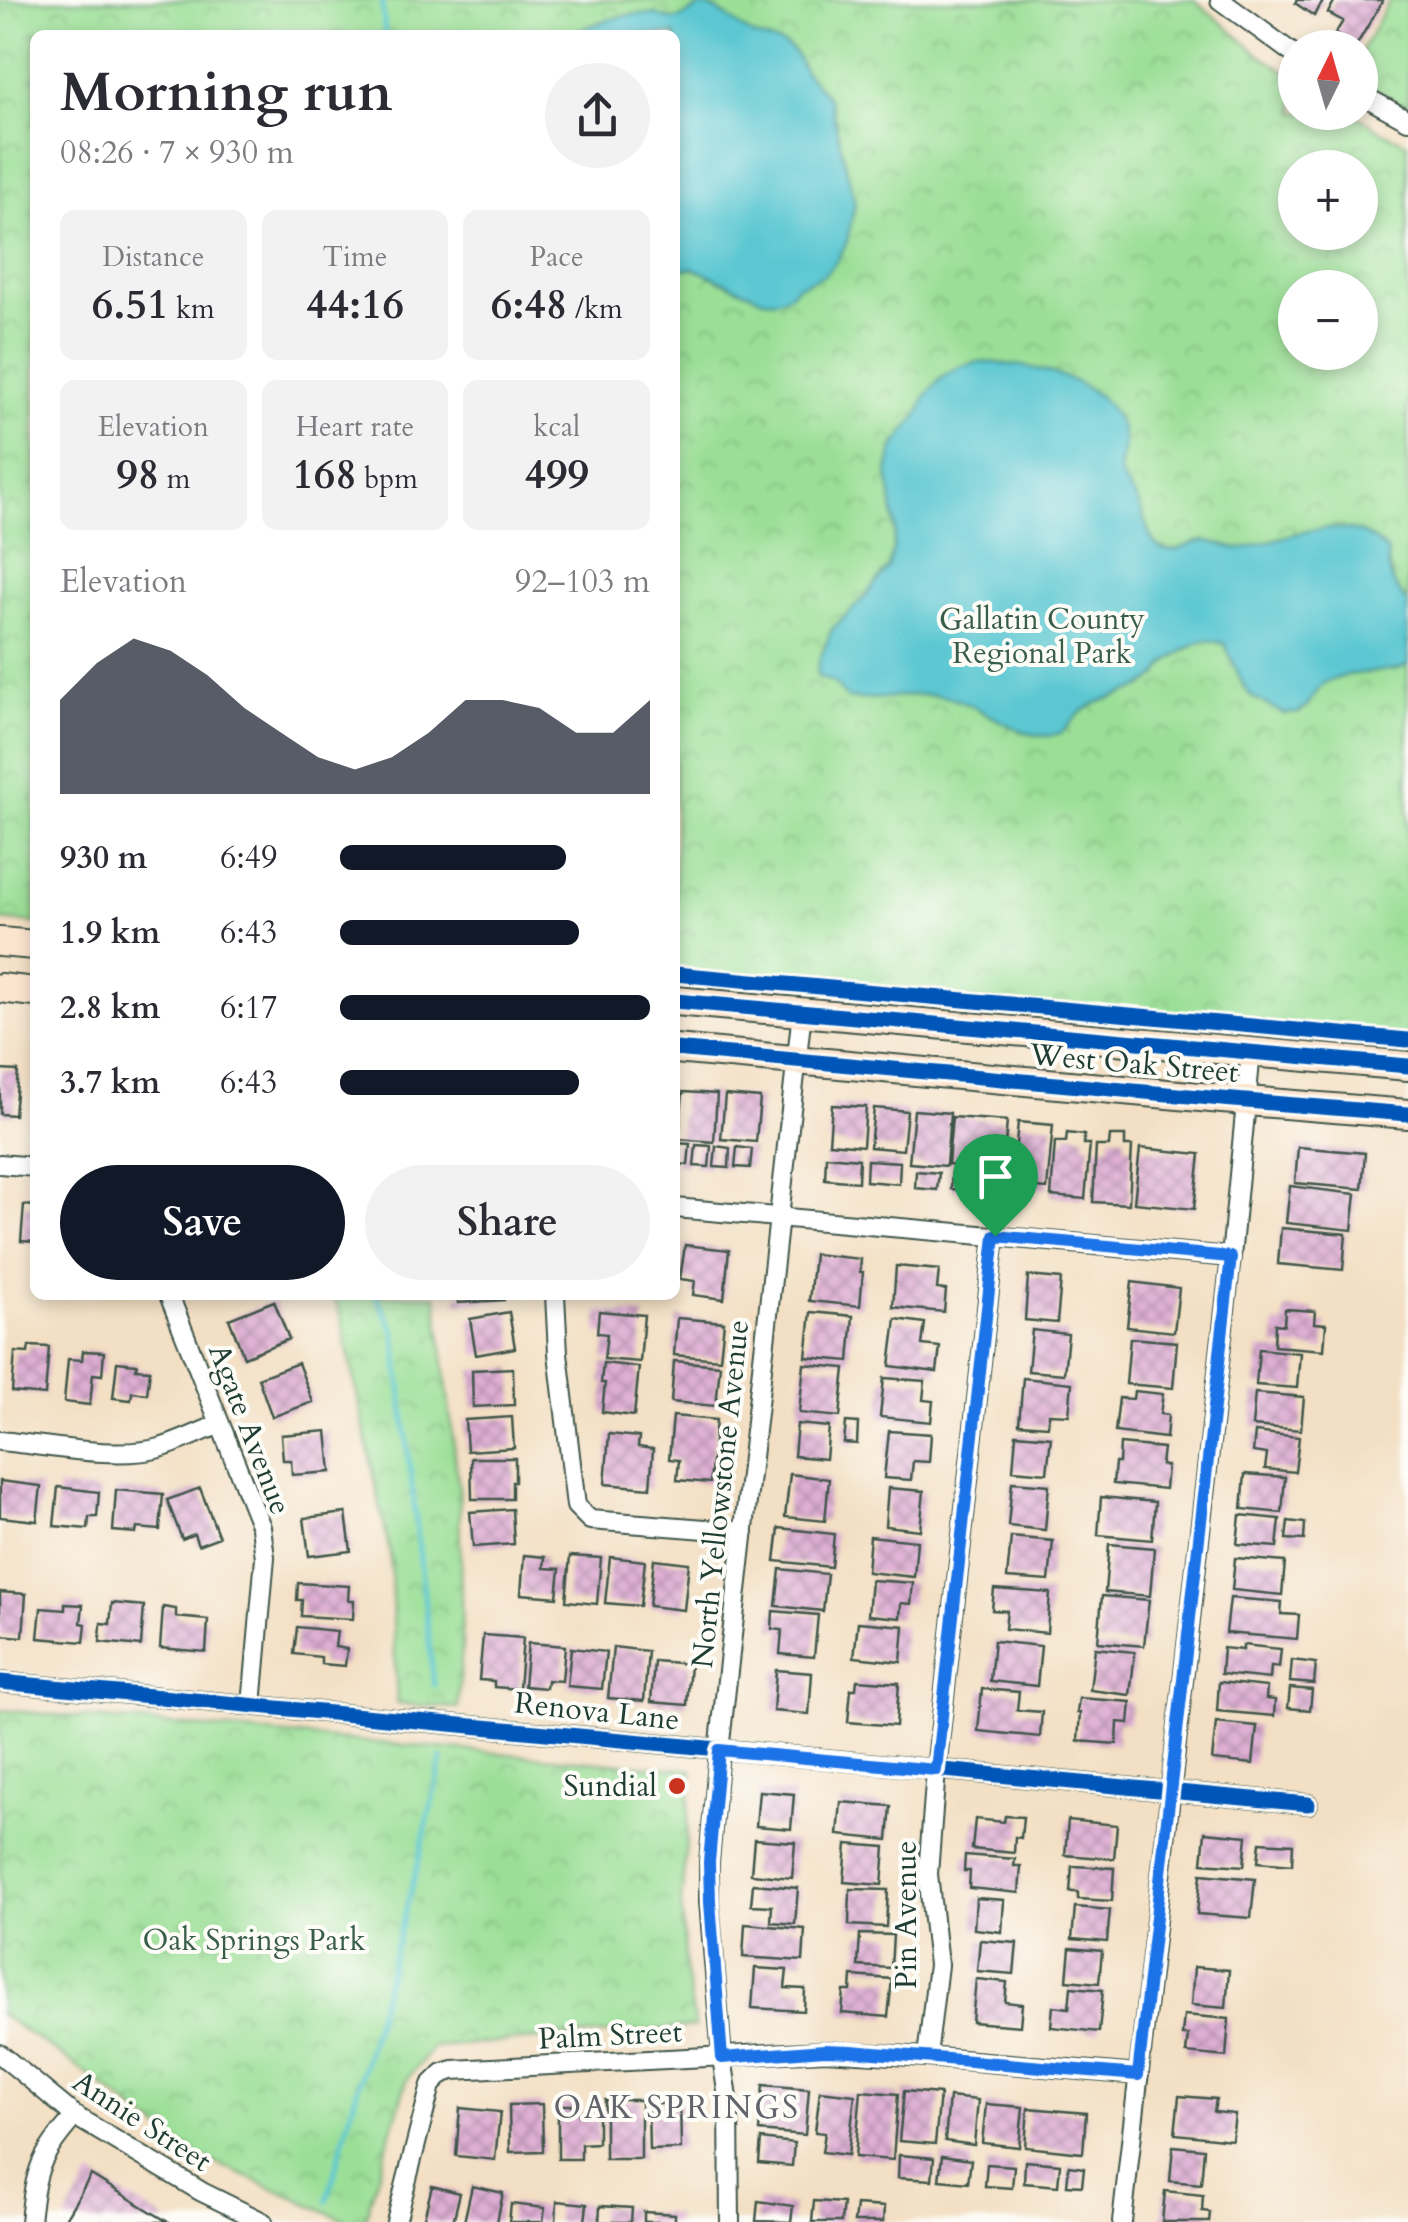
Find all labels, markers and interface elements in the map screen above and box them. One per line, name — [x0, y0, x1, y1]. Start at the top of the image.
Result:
north arrow — [1278, 30, 1378, 130]
map controls — [1278, 30, 1378, 370]
text: Morning run — [60, 56, 393, 130]
button: share — [545, 63, 650, 168]
text: 08:26 · 7 × 930 m — [60, 131, 294, 175]
button: + — [1278, 150, 1378, 250]
text: Distance — [102, 238, 205, 276]
text: Time — [323, 238, 387, 276]
text: Pace — [530, 238, 584, 276]
button: − — [1278, 270, 1378, 370]
text: 6.51 — [92, 276, 169, 333]
text: 44:16 — [306, 276, 404, 333]
text: 6:48 — [491, 276, 567, 333]
text: km — [169, 290, 215, 328]
text: /km — [567, 290, 623, 328]
text: Elevation — [98, 408, 209, 446]
text: Heart rate — [296, 408, 414, 446]
text: kcal — [533, 408, 580, 446]
text: 98 — [116, 446, 159, 503]
text: 168 — [292, 446, 357, 503]
text: 499 — [524, 446, 589, 503]
text: m — [159, 460, 190, 498]
text: bpm — [357, 460, 418, 498]
text: Elevation — [60, 560, 187, 604]
text: 92–103 m — [515, 560, 650, 604]
park label: Gallatin County Regional Park — [939, 599, 1145, 674]
text: 930 m — [60, 836, 147, 880]
text: 6:49 — [220, 836, 277, 880]
text: 1.9 km — [60, 911, 160, 955]
text: 6:43 — [220, 911, 277, 955]
text: 2.8 km — [60, 986, 160, 1030]
text: 6:17 — [220, 986, 277, 1030]
street label: West Oak Street — [1027, 1034, 1241, 1093]
text: 3.7 km — [60, 1061, 160, 1105]
text: 6:43 — [220, 1061, 277, 1105]
pin — [953, 1134, 1038, 1237]
icon: arrive — [968, 1149, 1023, 1204]
button: Save — [60, 1165, 345, 1280]
button: Share — [365, 1165, 650, 1280]
street label: North Yellowstone Avenue — [682, 1318, 759, 1670]
street label: Agate Avenue — [198, 1338, 301, 1520]
street label: Renova Lane — [512, 1682, 681, 1741]
place label: Sundial — [563, 1766, 657, 1807]
marker: Sundial — [666, 1775, 688, 1797]
street label: Pin Avenue — [886, 1841, 927, 1989]
park label: Oak Springs Park — [142, 1920, 366, 1961]
street label: Palm Street — [537, 2011, 683, 2060]
street label: Annie Street — [64, 2061, 219, 2182]
district label: OAK SPRINGS — [553, 2086, 801, 2130]

